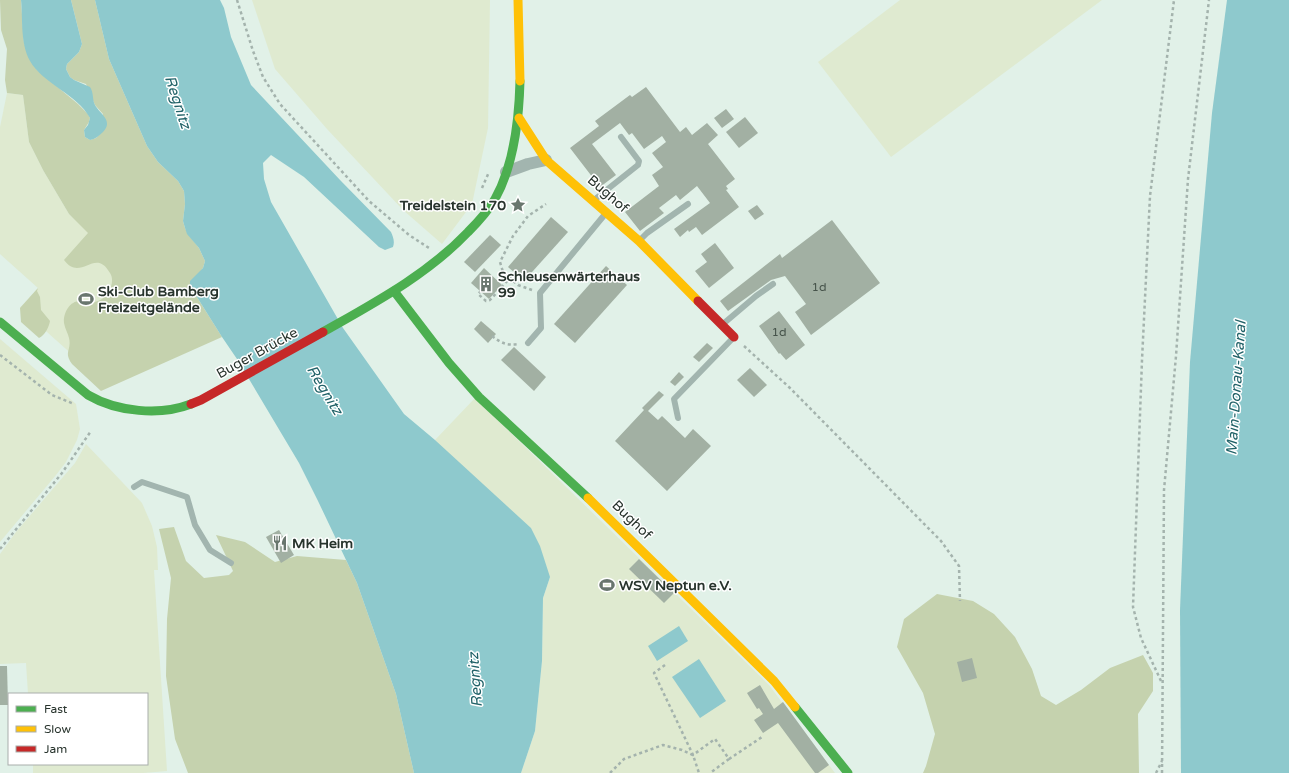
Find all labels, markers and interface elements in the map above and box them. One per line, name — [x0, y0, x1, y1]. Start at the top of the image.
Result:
water label: Regnitz — [161, 73, 195, 132]
street label: Bughof — [584, 171, 633, 217]
place icon: Treidelstein 170 — [509, 196, 527, 214]
place label: Treidelstein 170 — [399, 197, 506, 214]
place label: Schleusenwärterhaus 99 — [498, 268, 640, 301]
building icon: Schleusenwärterhaus 99 — [477, 275, 495, 293]
house number: 1d — [811, 280, 827, 294]
place label: Ski-Club Bamberg Freizeitgelände — [98, 283, 219, 316]
sports icon: Ski-Club Bamberg Freizeitgelände — [77, 290, 95, 308]
water label: Main-Donau-Kanal — [1222, 318, 1250, 456]
street label: Buger Brücke — [213, 324, 301, 382]
house number: 1d — [771, 325, 787, 339]
water label: Regnitz — [303, 362, 348, 419]
street label: Bughof — [608, 497, 656, 544]
restaurant icon: MK Heim — [271, 534, 289, 552]
place label: MK Heim — [292, 535, 353, 552]
sports icon: WSV Neptun e.V. — [598, 576, 616, 594]
place label: WSV Neptun e.V. — [619, 577, 732, 594]
water label: Regnitz — [464, 651, 486, 708]
legend — [8, 693, 148, 765]
text: Fast — [44, 702, 68, 716]
text: Slow — [44, 722, 71, 736]
text: Jam — [44, 742, 67, 756]

